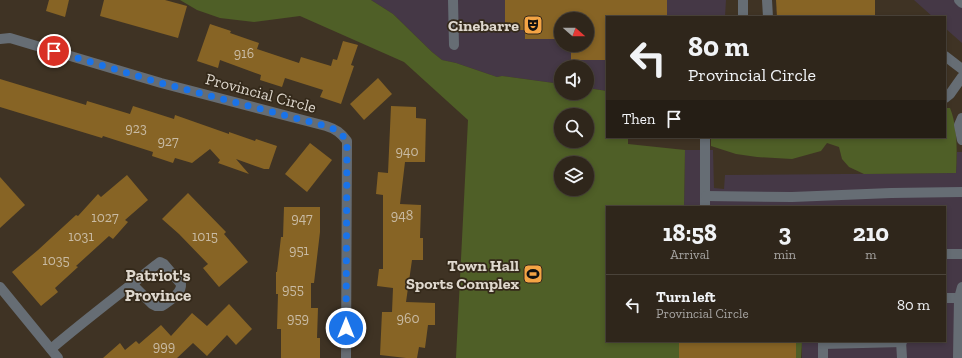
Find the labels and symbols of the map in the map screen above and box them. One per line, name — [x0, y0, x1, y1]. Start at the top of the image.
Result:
north arrow — [554, 12, 594, 52]
theatre icon: Cinebarre — [522, 14, 544, 36]
place label: Cinebarre — [448, 16, 519, 35]
pin — [37, 34, 71, 68]
house number: 916 — [234, 45, 254, 62]
street label: Provincial Circle — [204, 69, 318, 117]
house number: 923 — [125, 120, 147, 137]
house number: 927 — [157, 133, 179, 150]
house number: 940 — [395, 143, 419, 160]
house number: 948 — [391, 207, 413, 224]
house number: 1027 — [91, 209, 119, 226]
house number: 947 — [291, 210, 313, 227]
house number: 1031 — [68, 228, 94, 245]
house number: 1015 — [192, 228, 218, 245]
house number: 951 — [289, 242, 310, 259]
house number: 1035 — [42, 252, 70, 269]
place label: Town Hall Sports Complex — [406, 256, 519, 293]
sports icon: Town Hall Sports Complex — [522, 263, 544, 285]
district label: Patriot's Province — [125, 265, 191, 305]
house number: 955 — [282, 281, 304, 298]
position arrow — [325, 307, 367, 349]
house number: 959 — [287, 310, 309, 327]
house number: 960 — [397, 310, 419, 327]
house number: 999 — [153, 338, 175, 355]

